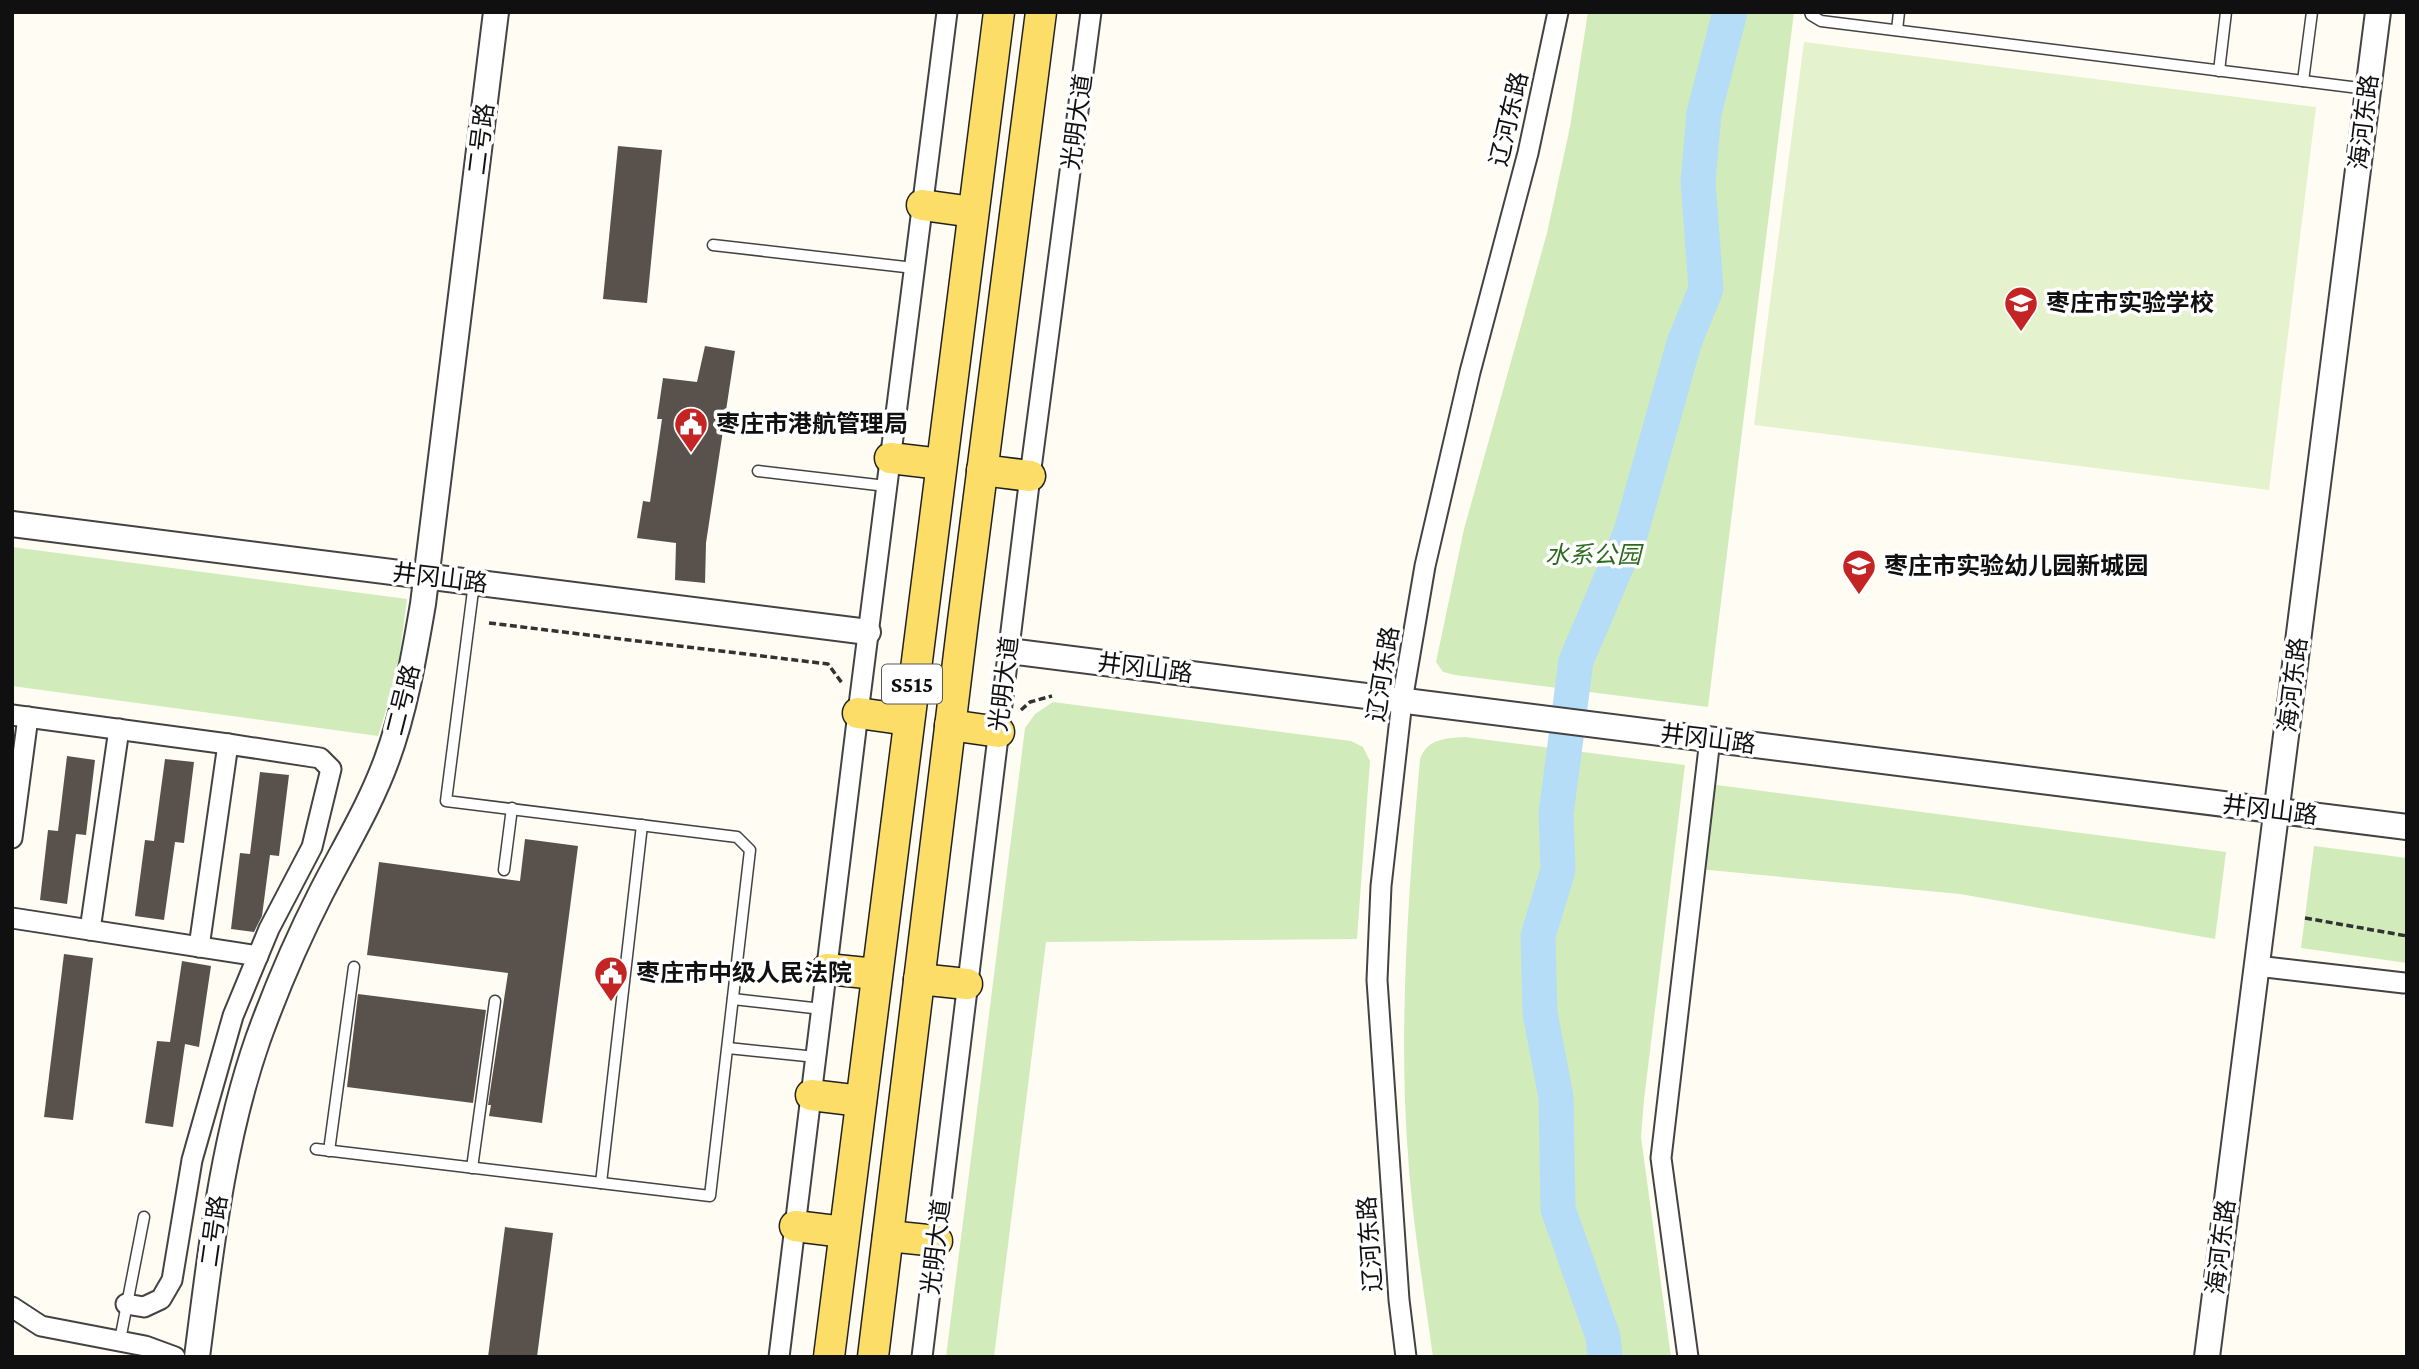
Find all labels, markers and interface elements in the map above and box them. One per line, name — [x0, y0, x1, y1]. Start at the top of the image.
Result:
street label: 辽河东路 — [1485, 69, 1532, 169]
street label: 光明大道 — [1056, 73, 1097, 171]
street label: 海河东路 — [2344, 73, 2383, 171]
street label: 二号路 — [463, 102, 498, 176]
school or university icon: 枣庄市实验学校 — [2002, 284, 2040, 333]
place label: 枣庄市实验学校 — [2046, 289, 2214, 316]
public building icon: 枣庄市港航管理局 — [672, 405, 710, 454]
place label: 枣庄市港航管理局 — [716, 410, 908, 437]
park label: 水系公园 — [1545, 541, 1644, 568]
school or university icon: 枣庄市实验幼儿园新城园 — [1840, 547, 1878, 596]
place label: 枣庄市实验幼儿园新城园 — [1884, 552, 2148, 579]
street label: 井冈山路 — [391, 558, 489, 597]
street label: 辽河东路 — [1362, 624, 1403, 723]
street label: 光明大道 — [984, 635, 1023, 733]
street label: 海河东路 — [2273, 636, 2312, 734]
street label: 井冈山路 — [1096, 648, 1194, 687]
street label: 二号路 — [381, 662, 424, 738]
road number: S515 — [882, 664, 942, 704]
street label: 井冈山路 — [1659, 719, 1757, 758]
street label: 井冈山路 — [2221, 790, 2319, 829]
public building icon: 枣庄市中级人民法院 — [592, 954, 630, 1003]
place label: 枣庄市中级人民法院 — [636, 959, 852, 986]
street label: 二号路 — [195, 1193, 232, 1268]
street label: 辽河东路 — [1353, 1195, 1386, 1293]
street label: 光明大道 — [916, 1198, 955, 1296]
street label: 海河东路 — [2201, 1198, 2240, 1296]

